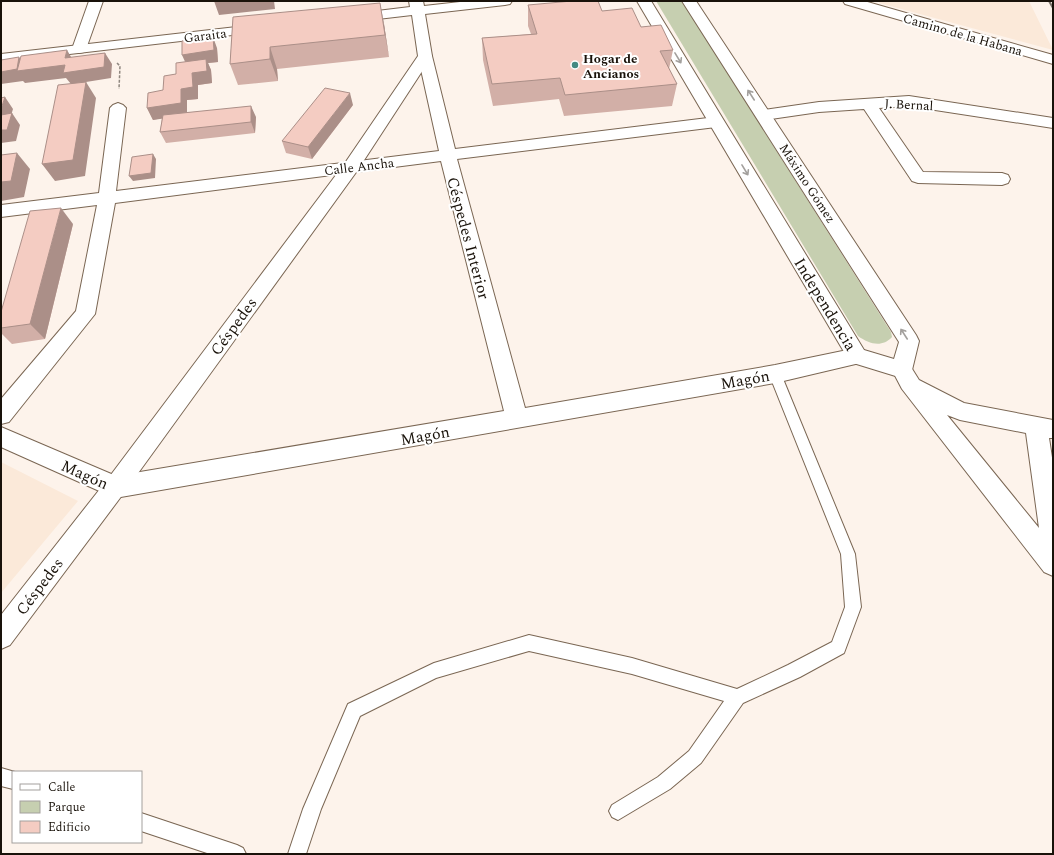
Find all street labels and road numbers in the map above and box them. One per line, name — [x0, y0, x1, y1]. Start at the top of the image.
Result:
street label: Camino de la Habana — [901, 8, 1025, 62]
street label: Garaita — [183, 23, 228, 49]
street label: J. Bernal — [884, 94, 934, 116]
street label: Máximo Gómez — [774, 140, 840, 227]
street label: Calle Ancha — [323, 153, 396, 181]
street label: Céspedes Interior — [440, 174, 496, 302]
street label: Independencia — [788, 253, 863, 356]
street label: Céspedes — [204, 293, 263, 361]
street label: Magón — [719, 364, 772, 396]
street label: Magón — [399, 420, 452, 452]
street label: Magón — [57, 454, 112, 496]
street label: Céspedes — [10, 553, 69, 620]

